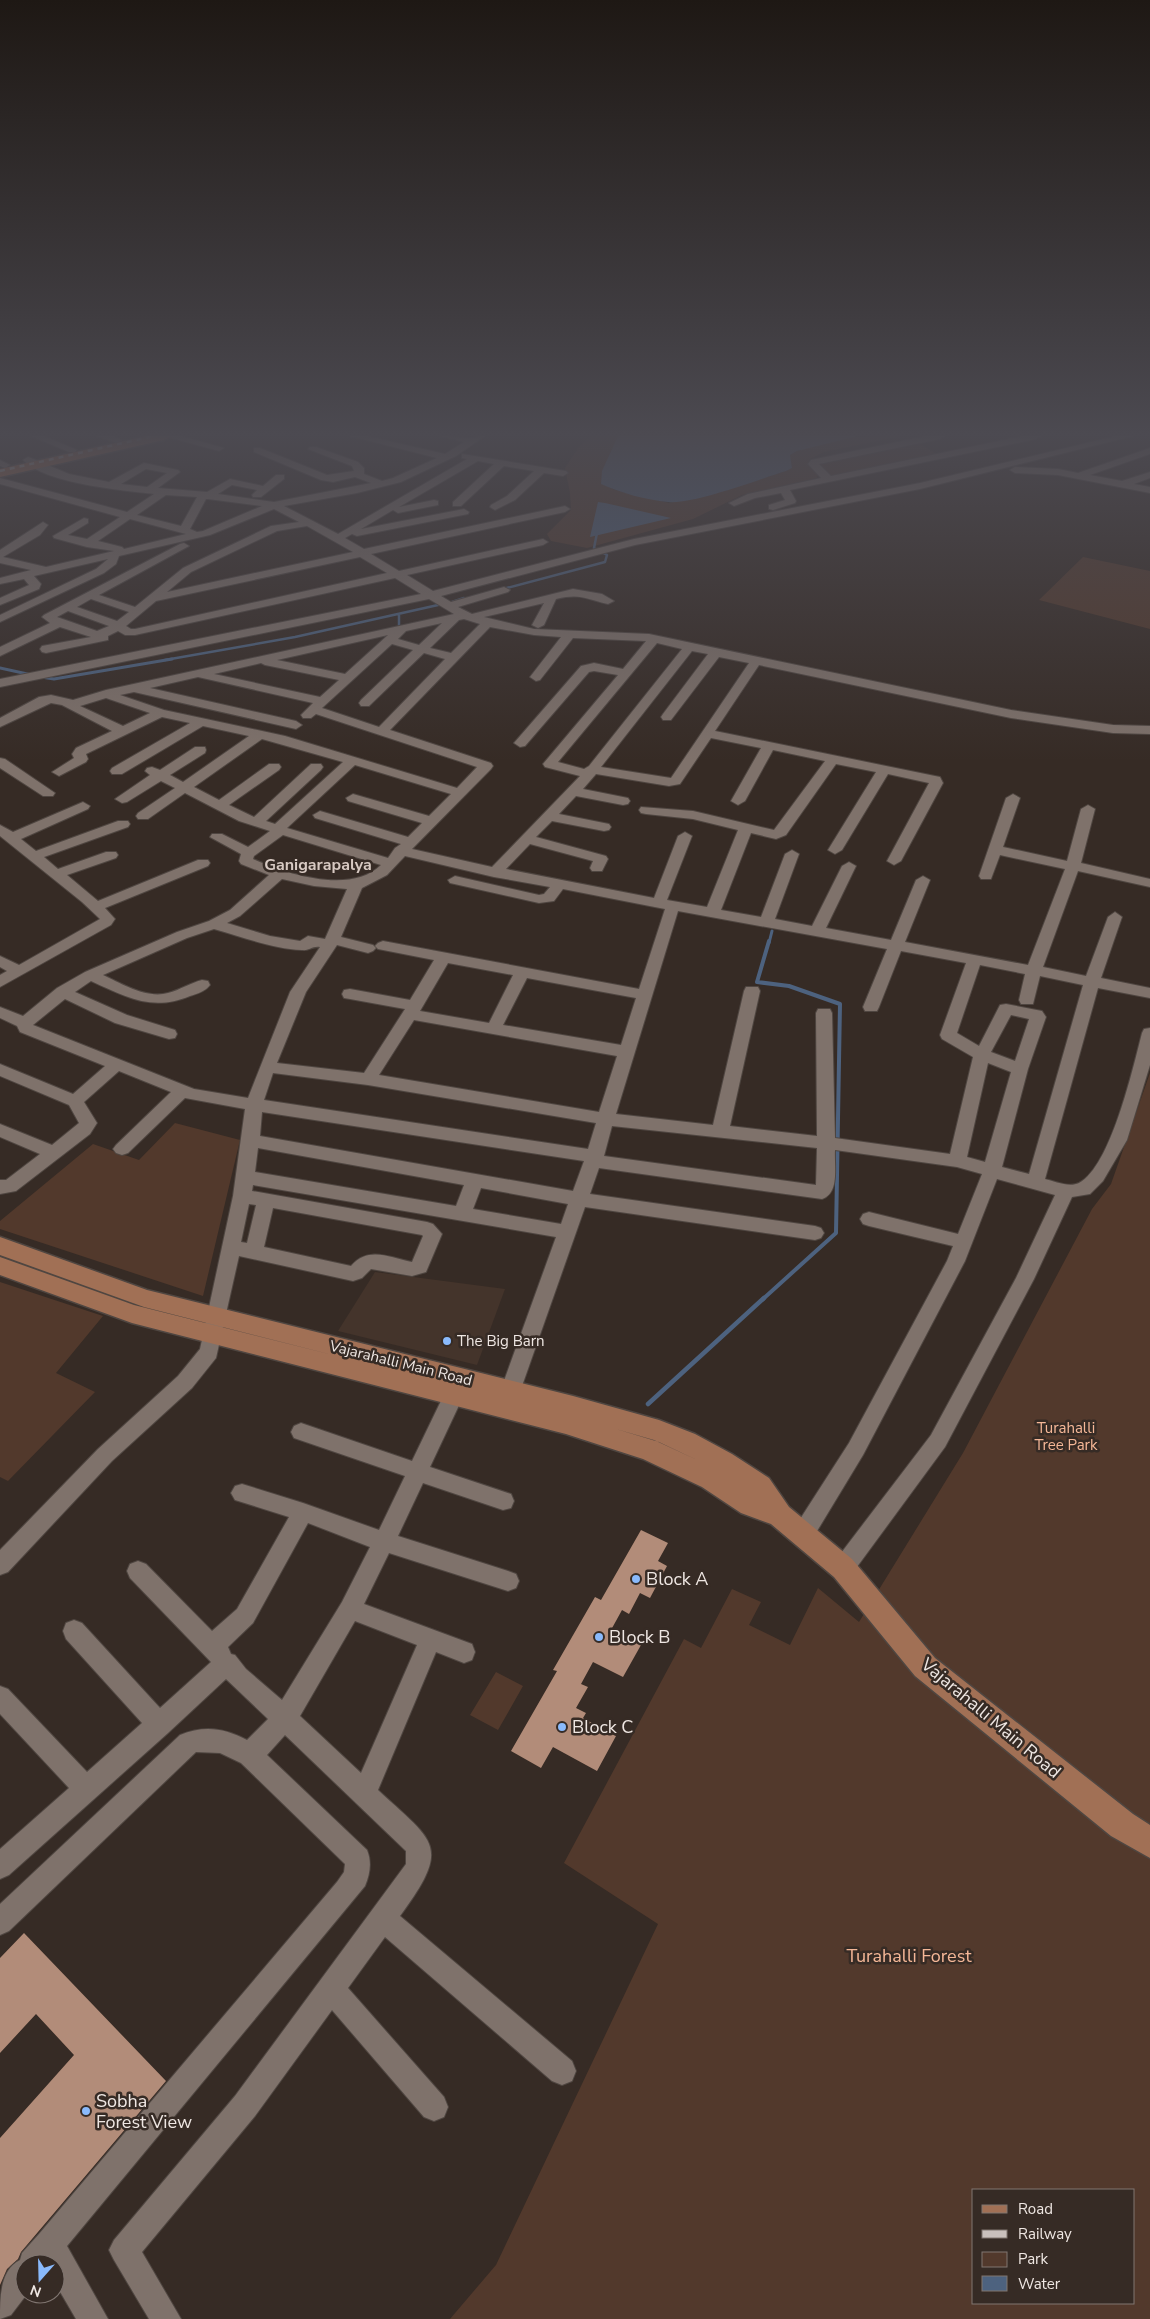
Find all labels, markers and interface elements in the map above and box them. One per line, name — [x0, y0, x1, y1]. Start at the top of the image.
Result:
district label: Ganigarapalya — [264, 854, 372, 876]
place label: The Big Barn — [457, 1331, 545, 1351]
street label: Vajarahalli Main Road — [327, 1335, 474, 1390]
marker: The Big Barn — [441, 1335, 453, 1347]
park label: Turahalli Tree Park — [1035, 1418, 1098, 1455]
place label: Block A — [646, 1567, 709, 1591]
marker: Block A — [630, 1573, 642, 1585]
place label: Block B — [609, 1625, 671, 1649]
marker: Block B — [593, 1631, 605, 1643]
street label: Vajarahalli Main Road — [915, 1652, 1066, 1784]
place label: Block C — [572, 1715, 634, 1739]
marker: Block C — [556, 1721, 568, 1733]
park label: Turahalli Forest — [846, 1944, 972, 1968]
place label: Sobha Forest View — [96, 2089, 192, 2134]
marker: Sobha Forest View — [80, 2105, 92, 2117]
legend — [972, 2189, 1135, 2304]
text: Road — [1018, 2199, 1053, 2219]
text: Railway — [1018, 2224, 1072, 2244]
text: Park — [1018, 2249, 1048, 2269]
north arrow — [15, 2254, 65, 2304]
text: Water — [1018, 2274, 1061, 2294]
text: N — [28, 2280, 44, 2301]

